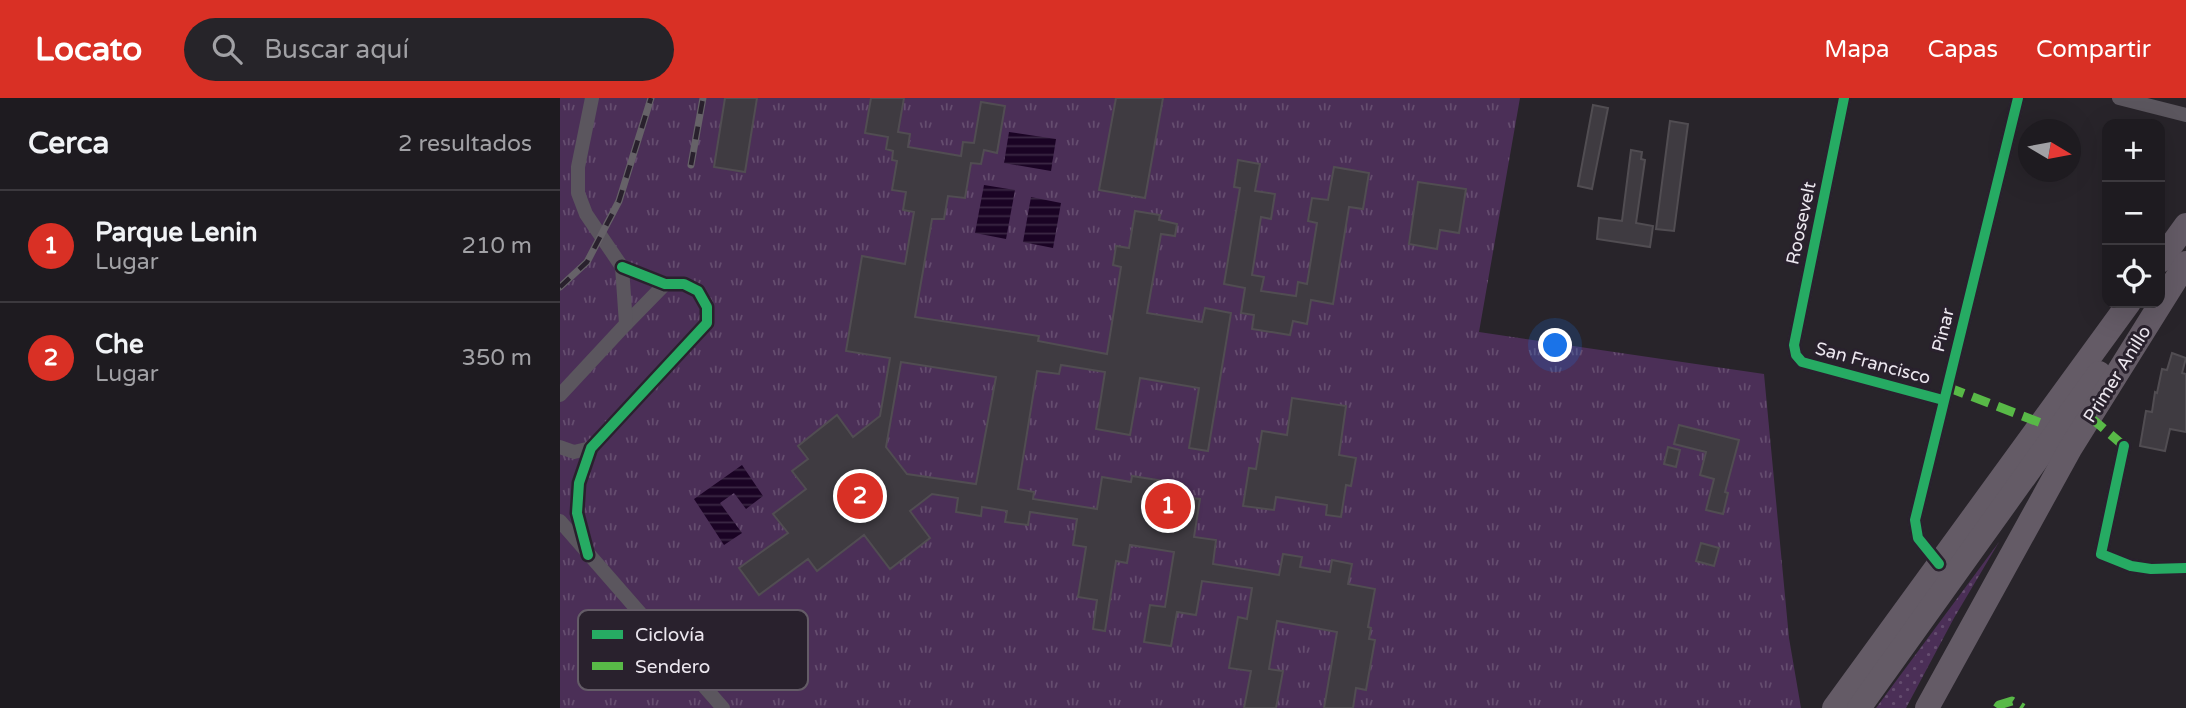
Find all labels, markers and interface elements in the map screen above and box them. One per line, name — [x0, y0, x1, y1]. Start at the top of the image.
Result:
search box — [184, 18, 674, 81]
text: Locato — [35, 30, 142, 69]
icon: search — [208, 30, 246, 68]
text: Buscar aquí — [264, 34, 409, 65]
text: Mapa — [1824, 35, 1890, 64]
text: Capas — [1928, 35, 1998, 64]
text: Compartir — [2036, 35, 2151, 64]
north arrow — [2018, 119, 2081, 182]
map controls — [2102, 119, 2165, 308]
button: + — [2102, 119, 2165, 182]
text: Cerca — [28, 125, 109, 162]
text: 2 resultados — [398, 130, 532, 158]
street label: Roosevelt — [1781, 179, 1821, 267]
button: − — [2102, 182, 2165, 245]
text: Parque Lenin — [95, 217, 258, 248]
text: 1 — [44, 232, 58, 260]
text: 210 m — [462, 232, 532, 260]
button: locate — [2102, 245, 2165, 308]
text: Lugar — [95, 248, 159, 276]
street label: Pinar — [1927, 306, 1959, 354]
street label: Primer Anillo — [2078, 321, 2156, 427]
your location — [1538, 328, 1572, 362]
text: Che — [95, 329, 144, 360]
street label: San Francisco — [1813, 337, 1933, 389]
text: 2 — [44, 344, 58, 372]
text: 350 m — [462, 344, 532, 372]
text: Lugar — [95, 360, 159, 388]
pin: 2 — [837, 470, 883, 522]
pin: 1 — [1145, 480, 1191, 532]
legend — [578, 610, 808, 690]
text: Ciclovía — [635, 624, 705, 646]
text: Sendero — [635, 656, 710, 678]

